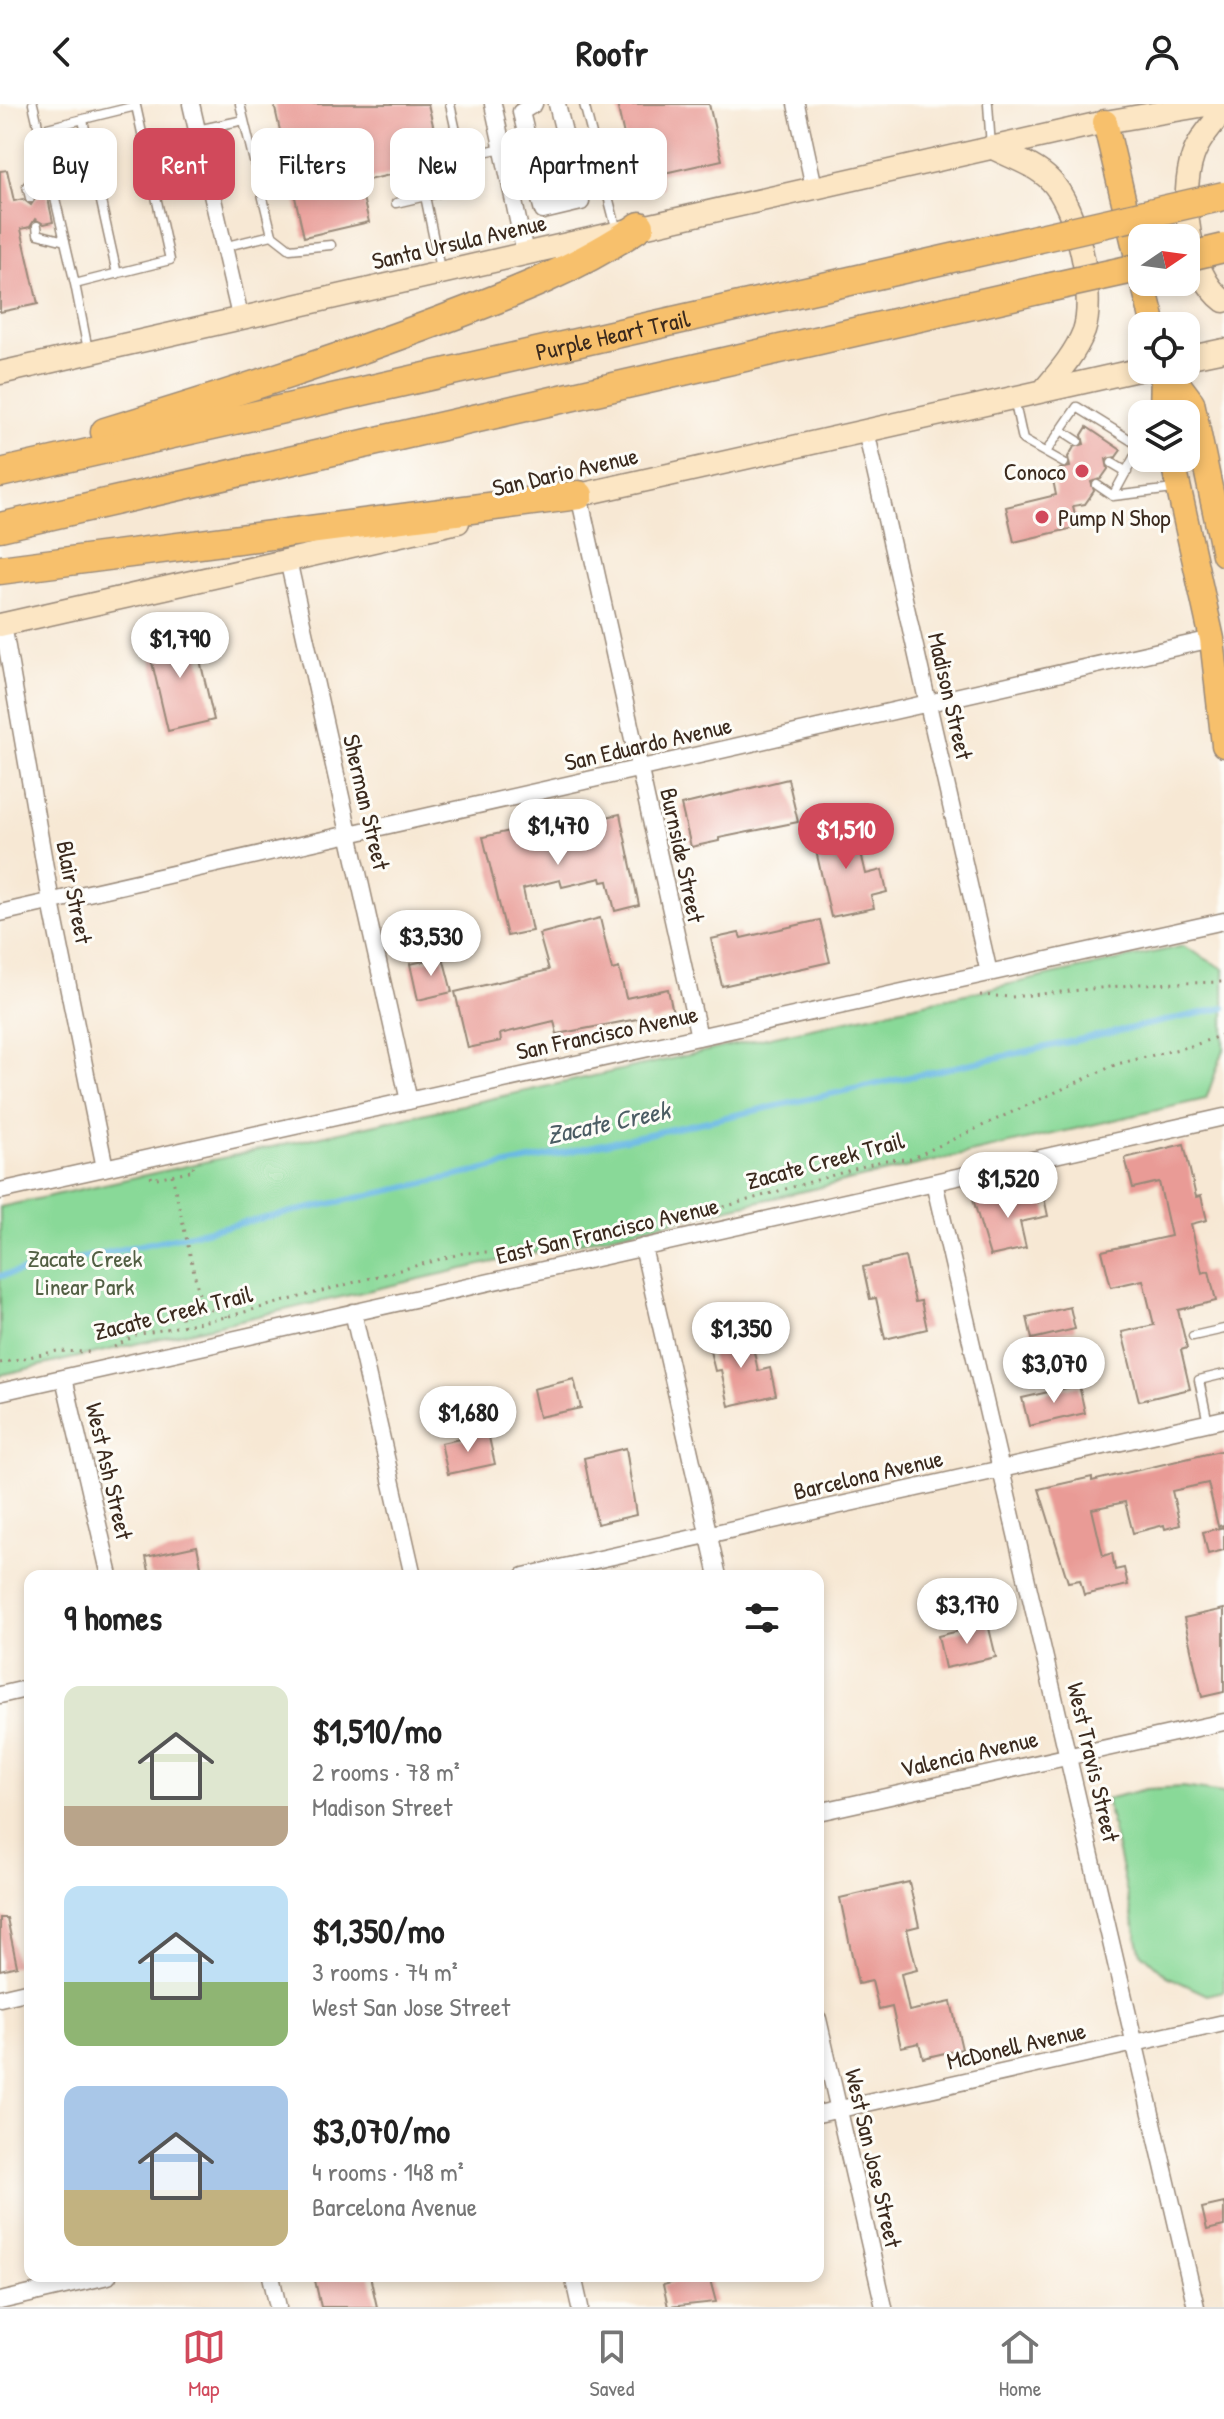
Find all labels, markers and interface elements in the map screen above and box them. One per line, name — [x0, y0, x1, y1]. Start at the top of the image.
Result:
text: Roofr — [576, 28, 648, 77]
icon: back — [40, 30, 84, 74]
icon: person — [1140, 30, 1184, 74]
chip: Buy — [24, 128, 117, 200]
chip: Rent — [133, 128, 235, 200]
chip: Filters — [251, 128, 374, 200]
chip: New — [390, 128, 485, 200]
chip: Apartment — [501, 128, 667, 200]
street label: Santa Ursula Avenue — [369, 205, 550, 277]
north arrow — [1128, 224, 1200, 296]
map controls — [1128, 224, 1200, 472]
street label: Purple Heart Trail — [532, 302, 693, 368]
button: locate — [1128, 312, 1200, 384]
button: layers — [1128, 400, 1200, 472]
street label: San Dario Avenue — [489, 439, 641, 503]
place label: Conoco — [1004, 455, 1066, 487]
marker: Conoco — [1073, 462, 1091, 480]
place label: Pump N Shop — [1058, 501, 1171, 533]
marker: Pump N Shop — [1033, 508, 1051, 526]
pin: $1,790 — [115, 612, 245, 680]
text: $1,790 — [149, 620, 211, 655]
street label: Madison Street — [921, 629, 981, 763]
street label: San Eduardo Avenue — [561, 708, 735, 778]
street label: Sherman Street — [336, 731, 398, 873]
street label: Burnside Street — [653, 785, 713, 926]
pin: $1,470 — [493, 799, 623, 867]
pin: $1,510 — [781, 803, 911, 871]
text: $1,470 — [527, 807, 589, 842]
text: $1,510 — [816, 811, 876, 846]
street label: Blair Street — [49, 838, 101, 947]
pin: $3,530 — [366, 910, 496, 978]
text: $3,530 — [399, 918, 463, 953]
street label: San Francisco Avenue — [513, 997, 701, 1067]
water label: Zacate Creek — [543, 1091, 675, 1152]
street label: Zacate Creek Trail — [742, 1123, 908, 1196]
pin: $1,520 — [943, 1152, 1073, 1220]
text: $1,520 — [977, 1160, 1039, 1195]
street label: East San Francisco Avenue — [493, 1189, 722, 1271]
park label: Zacate Creek Linear Park — [27, 1242, 143, 1302]
street label: Zacate Creek Trail — [90, 1277, 256, 1347]
pin: $1,350 — [676, 1302, 806, 1370]
text: $1,350 — [710, 1310, 772, 1345]
pin: $3,070 — [989, 1337, 1119, 1405]
text: $3,070 — [1021, 1345, 1087, 1380]
pin: $1,680 — [403, 1386, 533, 1454]
text: $1,680 — [437, 1394, 499, 1429]
street label: West Ash Street — [79, 1399, 141, 1543]
street label: Barcelona Avenue — [790, 1441, 946, 1507]
pin: $3,170 — [902, 1578, 1032, 1646]
text: $3,170 — [935, 1586, 999, 1621]
text: 9 homes — [64, 1595, 162, 1641]
icon: filters — [740, 1596, 784, 1640]
street label: West Travis Street — [1060, 1679, 1128, 1846]
text: $1,510/mo — [312, 1708, 442, 1754]
icon: home — [128, 1718, 224, 1814]
street label: Valencia Avenue — [897, 1722, 1041, 1784]
text: 2 rooms · 78 m² — [312, 1754, 460, 1789]
text: Madison Street — [312, 1789, 452, 1824]
text: $1,350/mo — [312, 1908, 445, 1954]
icon: home — [128, 1918, 224, 2014]
text: 3 rooms · 74 m² — [312, 1954, 458, 1989]
text: West San Jose Street — [312, 1989, 510, 2024]
street label: McDonell Avenue — [943, 2013, 1089, 2077]
street label: West San Jose Street — [838, 2065, 910, 2251]
text: $3,070/mo — [312, 2108, 450, 2154]
icon: home — [128, 2118, 224, 2214]
text: 4 rooms · 148 m² — [312, 2154, 464, 2189]
text: Barcelona Avenue — [312, 2189, 477, 2224]
tab: Map — [182, 2325, 226, 2403]
tab: Saved — [590, 2325, 634, 2403]
tab: Home — [998, 2325, 1042, 2403]

